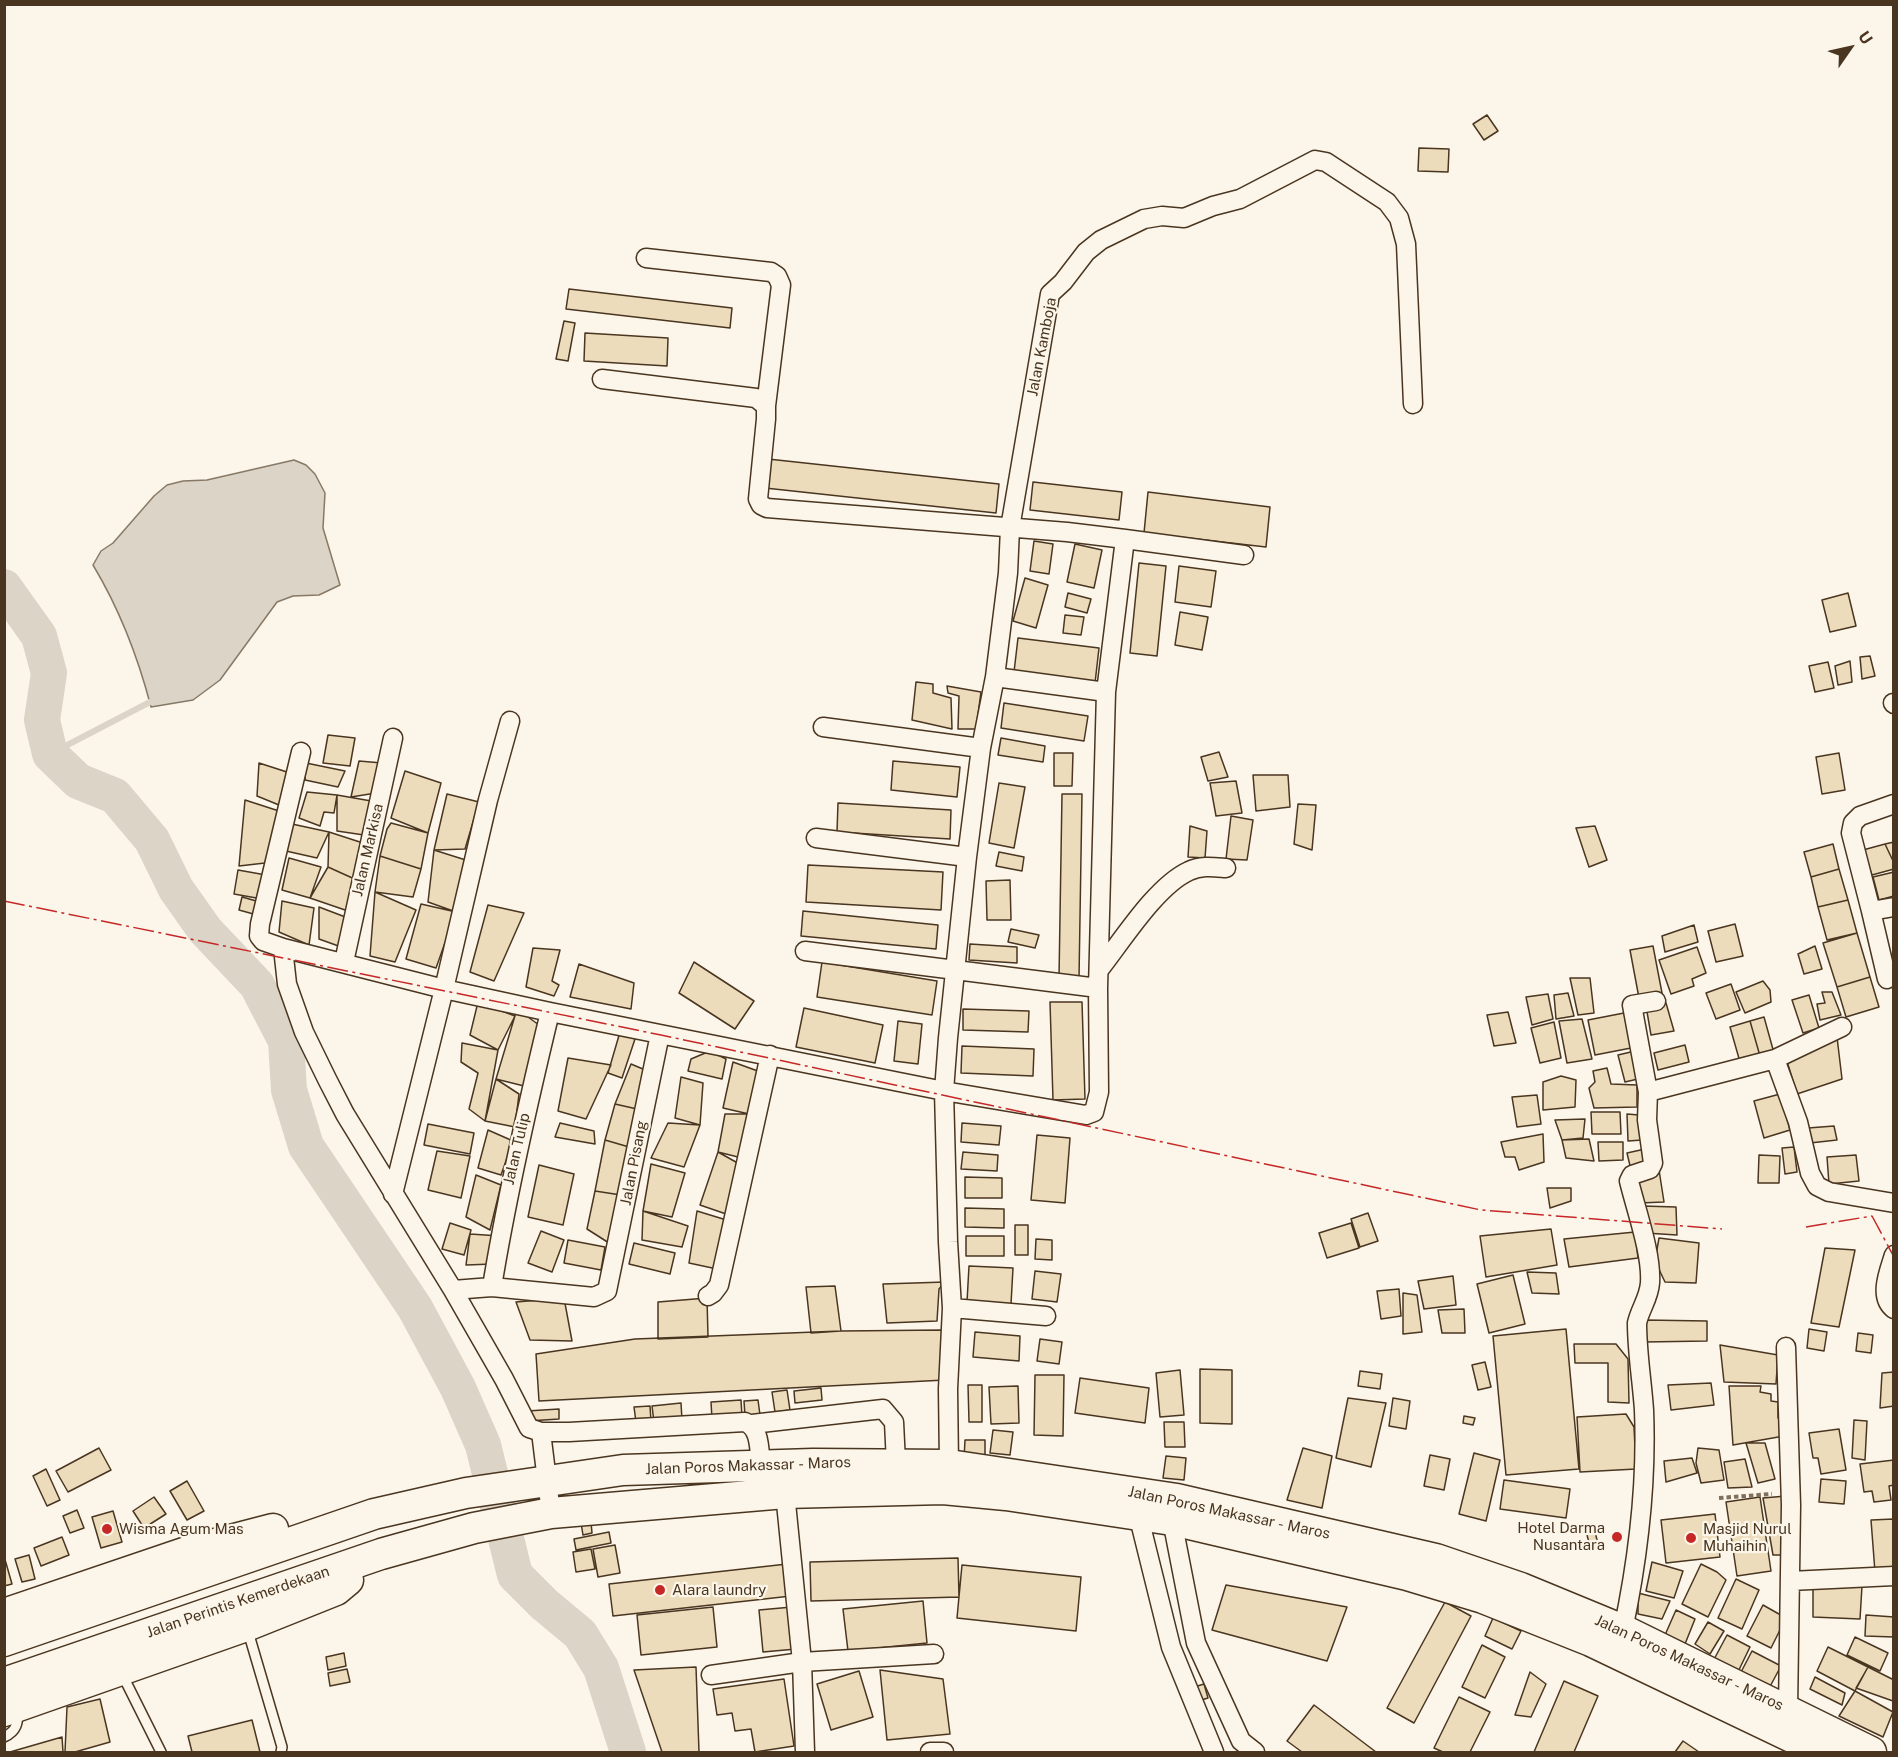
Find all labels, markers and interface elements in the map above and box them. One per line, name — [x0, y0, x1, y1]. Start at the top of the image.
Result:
north arrow — [1820, 18, 1880, 78]
text: U — [1854, 28, 1876, 48]
street label: Jalan Kamboja — [1024, 296, 1060, 398]
street label: Jalan Markisa — [349, 802, 387, 898]
street label: Jalan Tulip — [500, 1111, 534, 1187]
street label: Jalan Pisang — [617, 1119, 651, 1207]
street label: Jalan Poros Makassar - Maros — [645, 1453, 851, 1479]
street label: Jalan Poros Makassar - Maros — [1126, 1483, 1332, 1543]
place label: Hotel Darma Nusantara — [1517, 1519, 1605, 1554]
place label: Wisma Agum Mas — [119, 1520, 243, 1538]
place label: Masjid Nurul Muhaihin — [1703, 1520, 1792, 1555]
marker: Wisma Agum Mas — [100, 1522, 114, 1536]
marker: Hotel Darma Nusantara — [1610, 1530, 1624, 1544]
marker: Masjid Nurul Muhaihin — [1684, 1531, 1698, 1545]
street label: Jalan Perintis Kemerdekaan — [144, 1562, 332, 1642]
place label: Alara laundry — [672, 1581, 766, 1599]
marker: Alara laundry — [653, 1583, 667, 1597]
street label: Jalan Poros Makassar - Maros — [1592, 1611, 1786, 1715]

